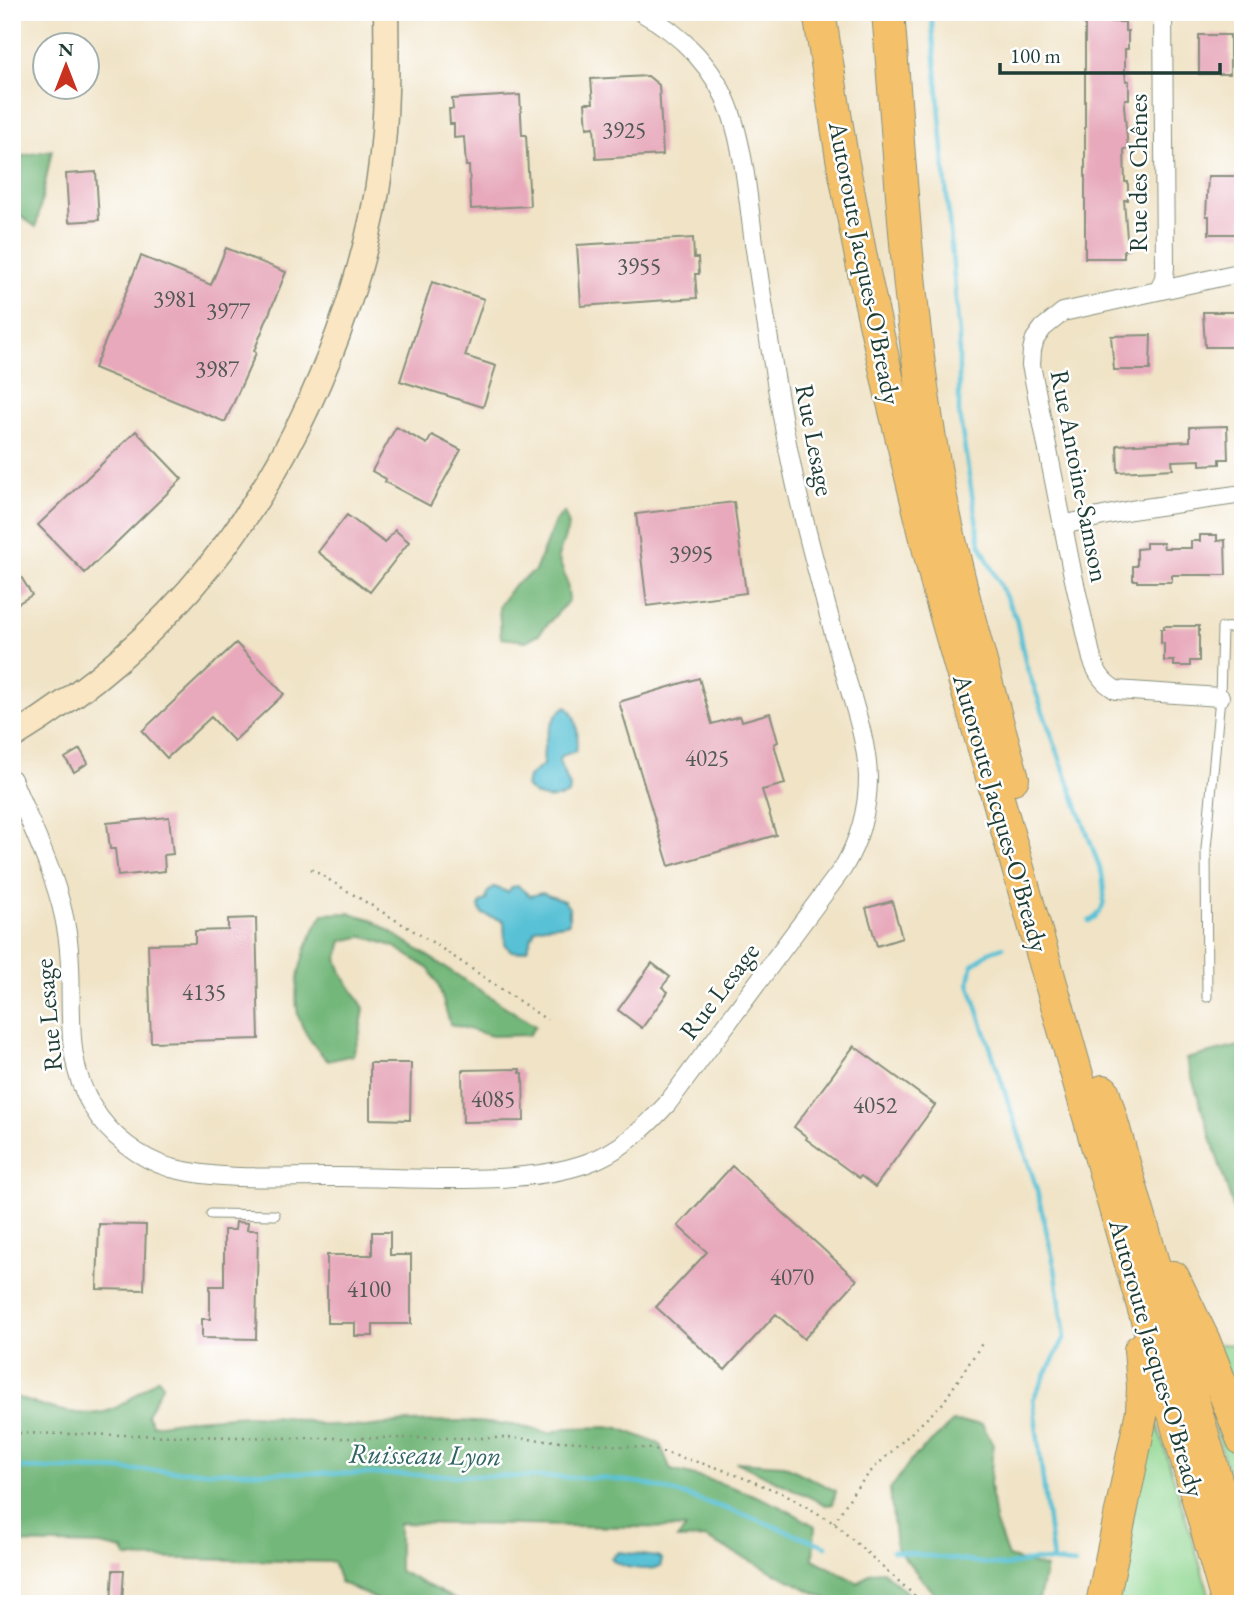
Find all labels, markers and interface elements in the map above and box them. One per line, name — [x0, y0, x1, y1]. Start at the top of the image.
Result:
north arrow — [32, 32, 102, 102]
scale bar — [1000, 32, 1220, 76]
text: N — [58, 37, 74, 62]
text: 100 m — [1010, 42, 1061, 69]
street label: Rue des Chênes — [1121, 94, 1155, 252]
house number: 3925 — [602, 115, 646, 145]
street label: Autoroute Jacques-O'Bready — [821, 118, 909, 408]
house number: 3955 — [617, 251, 661, 281]
house number: 3981 — [153, 284, 197, 314]
house number: 3977 — [206, 296, 251, 326]
house number: 3987 — [195, 354, 240, 384]
street label: Rue Antoine-Samson — [1043, 367, 1117, 585]
street label: Rue Lesage — [788, 381, 842, 499]
house number: 3995 — [669, 539, 713, 569]
street label: Autoroute Jacques-O'Bready — [945, 669, 1057, 957]
house number: 4025 — [685, 743, 729, 773]
street label: Rue Lesage — [671, 936, 767, 1046]
street label: Rue Lesage — [26, 957, 70, 1073]
house number: 4135 — [182, 977, 226, 1007]
house number: 4085 — [471, 1084, 515, 1114]
house number: 4052 — [853, 1090, 897, 1120]
street label: Autoroute Jacques-O'Bready — [1101, 1214, 1213, 1502]
house number: 4070 — [770, 1262, 814, 1292]
house number: 4100 — [347, 1274, 391, 1304]
water label: Ruisseau Lyon — [348, 1435, 502, 1473]

